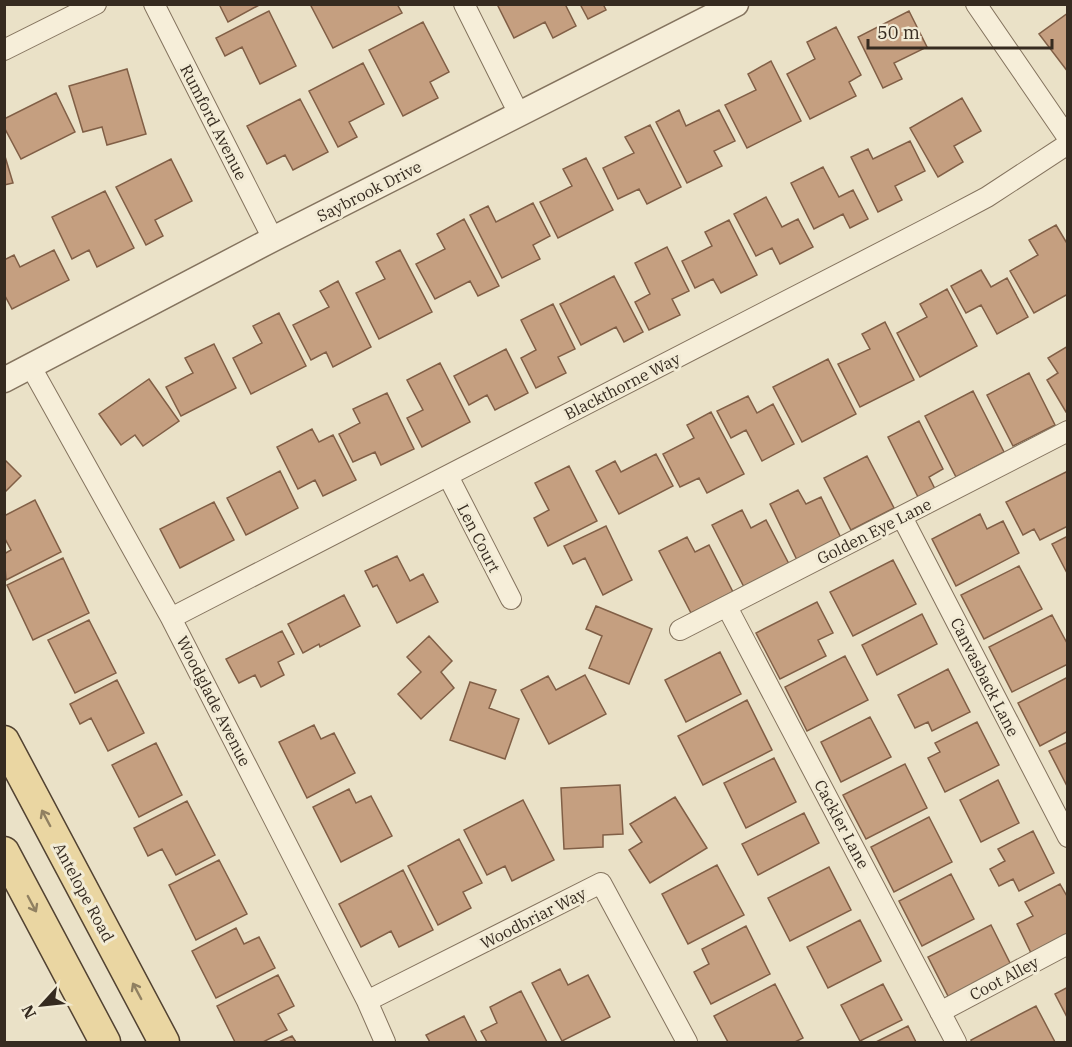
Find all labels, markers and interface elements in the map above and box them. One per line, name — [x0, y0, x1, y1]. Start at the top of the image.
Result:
scale bar — [868, 12, 1052, 50]
text: 50 m — [877, 21, 920, 44]
street label: Rumford Avenue — [176, 61, 252, 183]
street label: Saybrook Drive — [313, 156, 425, 226]
street label: Blackthorne Way — [561, 348, 684, 424]
street label: Golden Eye Lane — [814, 494, 934, 568]
street label: Len Court — [453, 500, 505, 576]
street label: Canvasback Lane — [946, 614, 1024, 740]
street label: Woodglade Avenue — [173, 633, 255, 769]
street label: Cackler Lane — [810, 776, 874, 872]
one-way arrow — [39, 810, 51, 828]
street label: Antelope Road — [49, 839, 119, 945]
street label: Woodbriar Way — [477, 883, 590, 953]
one-way arrow — [26, 895, 38, 912]
street label: Coot Alley — [966, 951, 1042, 1004]
north arrow — [12, 975, 72, 1035]
one-way arrow — [130, 982, 142, 1000]
text: N — [17, 1002, 40, 1022]

